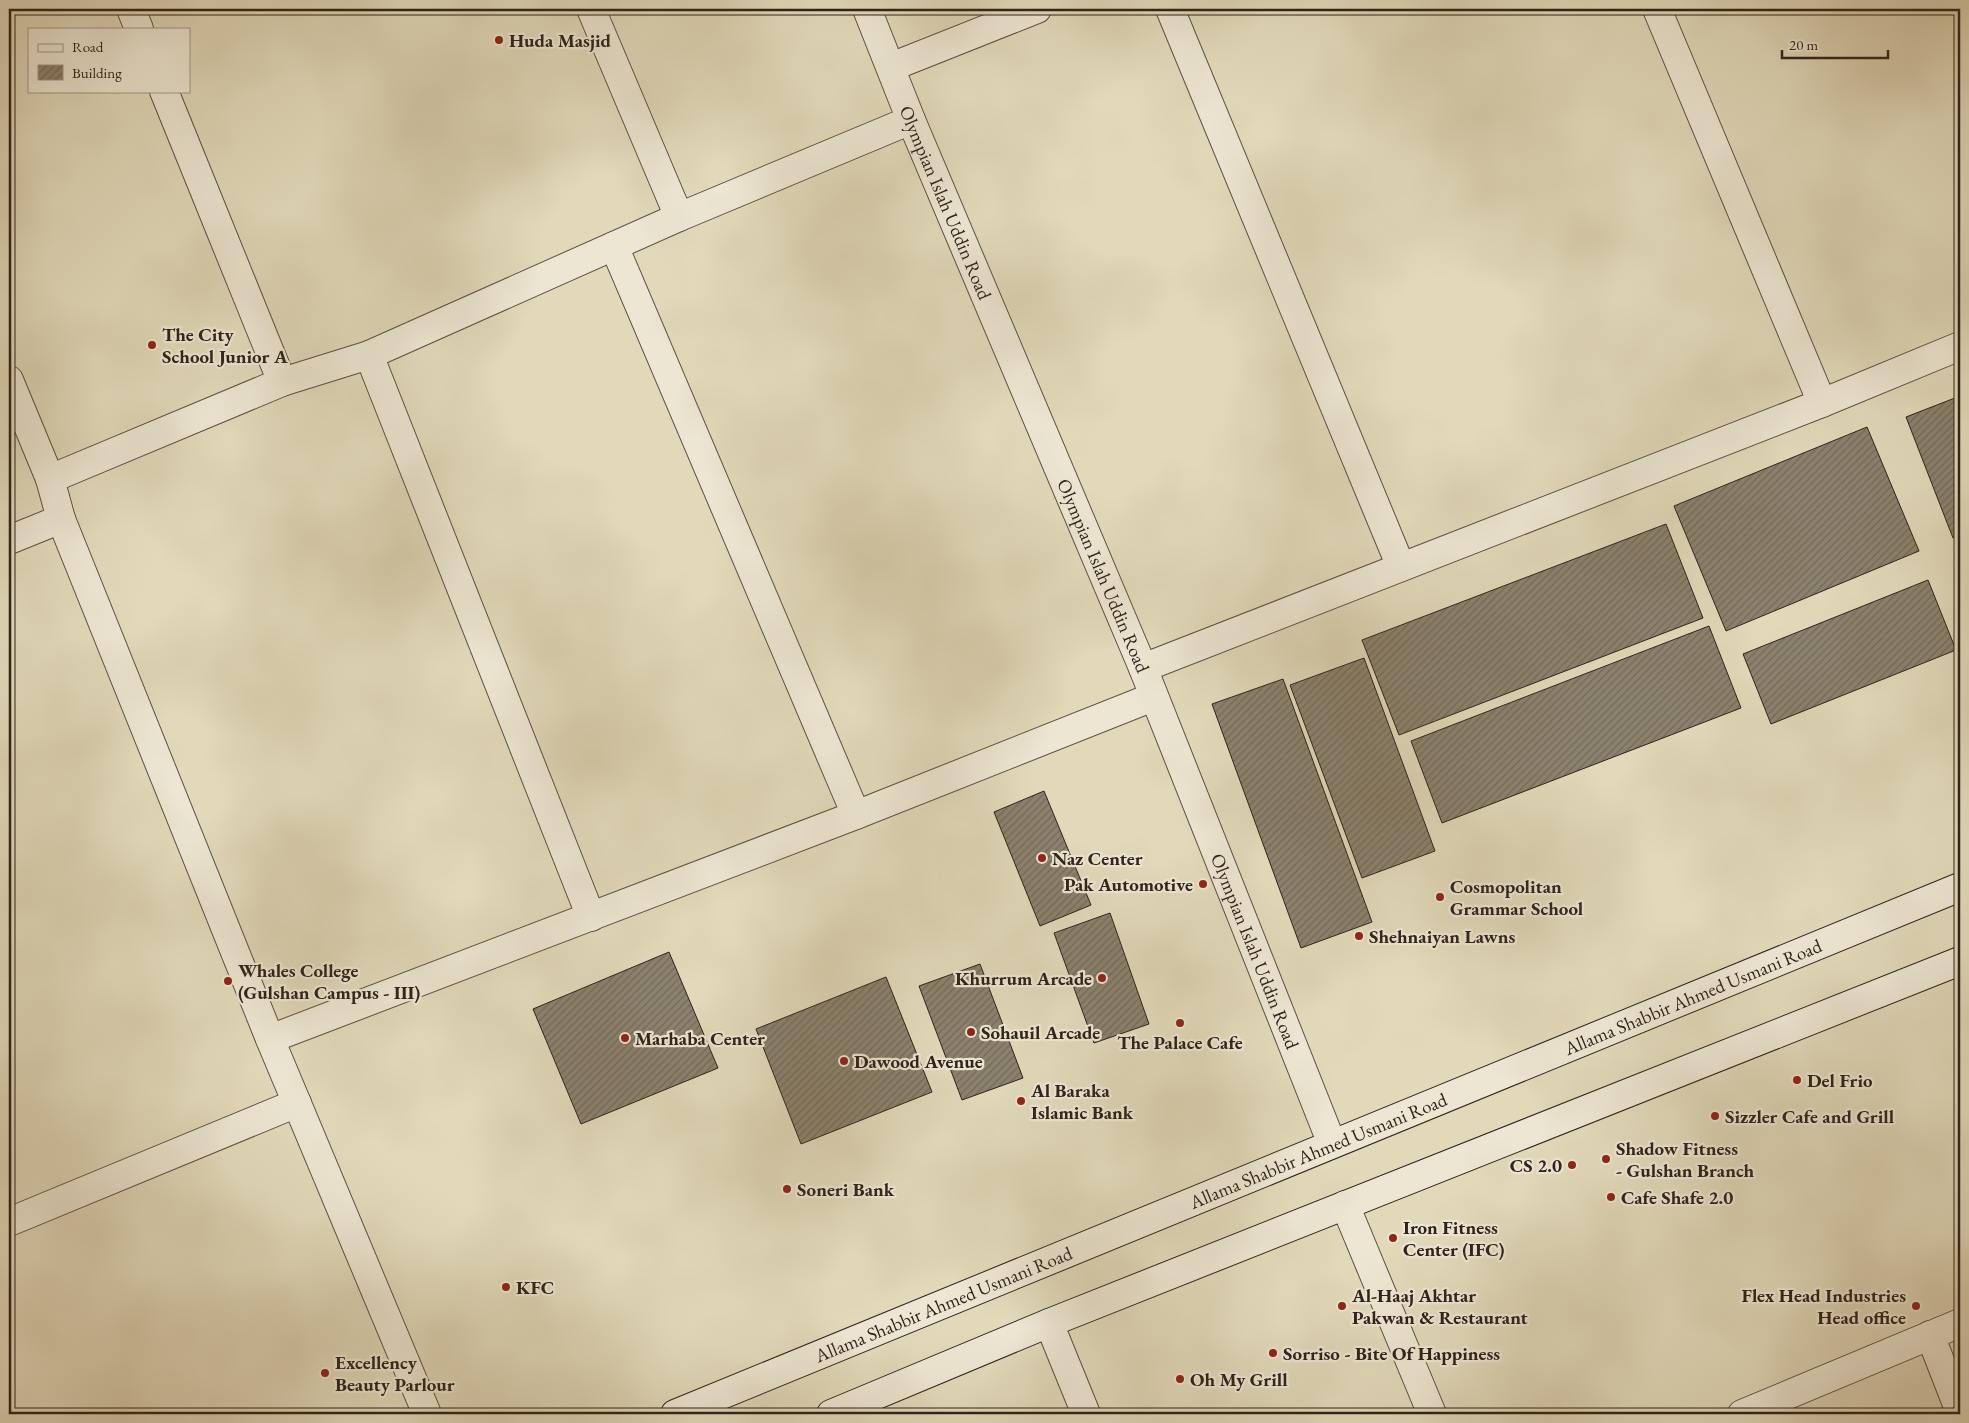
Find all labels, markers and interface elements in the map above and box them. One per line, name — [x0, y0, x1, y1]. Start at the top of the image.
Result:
legend — [28, 28, 190, 92]
place label: Huda Masjid — [509, 28, 612, 53]
scale bar — [1782, 28, 1888, 60]
marker: Huda Masjid — [493, 34, 505, 46]
text: 20 m — [1789, 35, 1818, 54]
text: Road — [72, 37, 104, 56]
text: Building — [72, 63, 122, 82]
street label: Olympian Islah Uddin Road — [894, 102, 998, 304]
place label: The City School Junior A — [162, 322, 288, 369]
marker: The City School Junior A — [146, 339, 158, 351]
street label: Olympian Islah Uddin Road — [1052, 475, 1156, 677]
place label: Naz Center — [1052, 846, 1143, 871]
street label: Olympian Islah Uddin Road — [1205, 850, 1306, 1053]
marker: Naz Center — [1036, 852, 1048, 864]
place label: Pak Automotive — [1064, 872, 1193, 897]
place label: Cosmopolitan Grammar School — [1450, 874, 1584, 921]
marker: Pak Automotive — [1197, 878, 1209, 890]
marker: Cosmopolitan Grammar School — [1434, 891, 1446, 903]
place label: Shehnaiyan Lawns — [1369, 924, 1516, 949]
marker: Shehnaiyan Lawns — [1353, 930, 1365, 942]
street label: Allama Shabbir Ahmed Usmani Road — [1559, 933, 1826, 1061]
place label: Whales College (Gulshan Campus - III) — [238, 958, 420, 1005]
place label: Khurrum Arcade — [955, 966, 1092, 991]
marker: Khurrum Arcade — [1096, 972, 1108, 984]
marker: Whales College (Gulshan Campus - III) — [222, 975, 234, 987]
marker: The Palace Cafe — [1174, 1017, 1186, 1029]
place label: Sohauil Arcade — [981, 1020, 1100, 1045]
place label: Marhaba Center — [635, 1026, 765, 1051]
marker: Sohauil Arcade — [965, 1026, 977, 1038]
place label: The Palace Cafe — [1117, 1030, 1243, 1055]
marker: Marhaba Center — [619, 1032, 631, 1044]
place label: Dawood Avenue — [854, 1049, 983, 1074]
marker: Dawood Avenue — [838, 1055, 850, 1067]
place label: Del Frio — [1807, 1068, 1873, 1093]
marker: Del Frio — [1791, 1074, 1803, 1086]
place label: Al Baraka Islamic Bank — [1030, 1078, 1134, 1125]
street label: Allama Shabbir Ahmed Usmani Road — [1185, 1086, 1451, 1215]
marker: Al Baraka Islamic Bank — [1015, 1095, 1027, 1107]
place label: Sizzler Cafe and Grill — [1725, 1104, 1895, 1129]
marker: Sizzler Cafe and Grill — [1709, 1110, 1721, 1122]
place label: Shadow Fitness - Gulshan Branch — [1616, 1136, 1755, 1183]
place label: CS 2.0 — [1510, 1153, 1562, 1178]
marker: Shadow Fitness - Gulshan Branch — [1600, 1153, 1612, 1165]
marker: CS 2.0 — [1566, 1159, 1578, 1171]
place label: Soneri Bank — [797, 1177, 895, 1202]
marker: Soneri Bank — [781, 1183, 793, 1195]
place label: Cafe Shafe 2.0 — [1621, 1185, 1733, 1210]
marker: Cafe Shafe 2.0 — [1605, 1191, 1617, 1203]
place label: Iron Fitness Center (IFC) — [1403, 1215, 1505, 1262]
marker: Iron Fitness Center (IFC) — [1387, 1232, 1399, 1244]
street label: Allama Shabbir Ahmed Usmani Road — [810, 1240, 1076, 1368]
place label: KFC — [516, 1275, 554, 1300]
marker: KFC — [500, 1281, 512, 1293]
place label: Al-Haaj Akhtar Pakwan & Restaurant — [1351, 1283, 1528, 1330]
place label: Flex Head Industries Head office — [1742, 1283, 1906, 1330]
marker: Al-Haaj Akhtar Pakwan & Restaurant — [1336, 1300, 1348, 1312]
marker: Flex Head Industries Head office — [1910, 1300, 1922, 1312]
place label: Sorriso - Bite Of Happiness — [1283, 1341, 1500, 1366]
marker: Sorriso - Bite Of Happiness — [1267, 1347, 1279, 1359]
place label: Excellency Beauty Parlour — [335, 1350, 455, 1397]
marker: Excellency Beauty Parlour — [319, 1367, 331, 1379]
place label: Oh My Grill — [1190, 1367, 1288, 1392]
marker: Oh My Grill — [1174, 1373, 1186, 1385]

